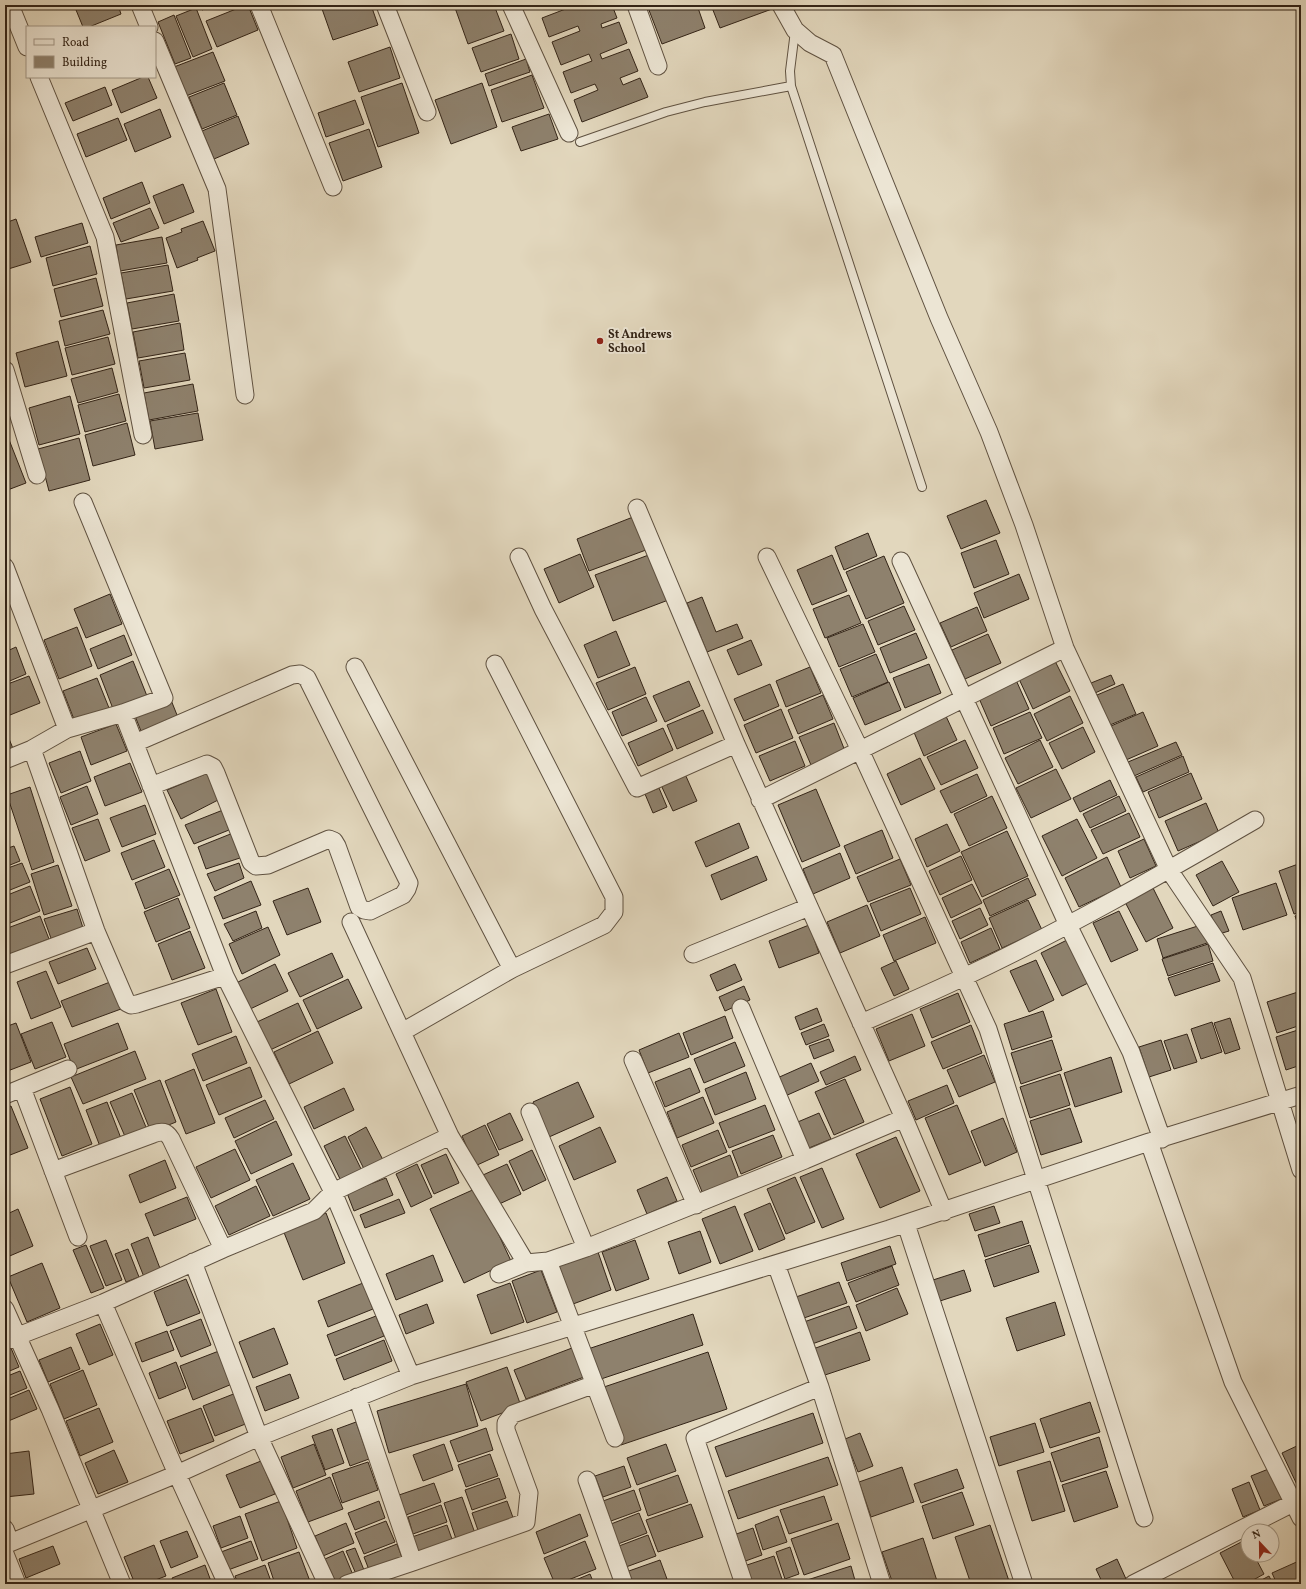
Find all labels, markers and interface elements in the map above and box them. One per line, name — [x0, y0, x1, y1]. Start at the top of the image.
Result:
legend — [26, 26, 156, 78]
text: Road — [62, 35, 89, 51]
text: Building — [62, 55, 107, 71]
place label: St Andrews School — [608, 327, 672, 357]
marker: St Andrews School — [595, 336, 605, 346]
north arrow — [1240, 1523, 1280, 1563]
text: N — [1250, 1527, 1263, 1544]

